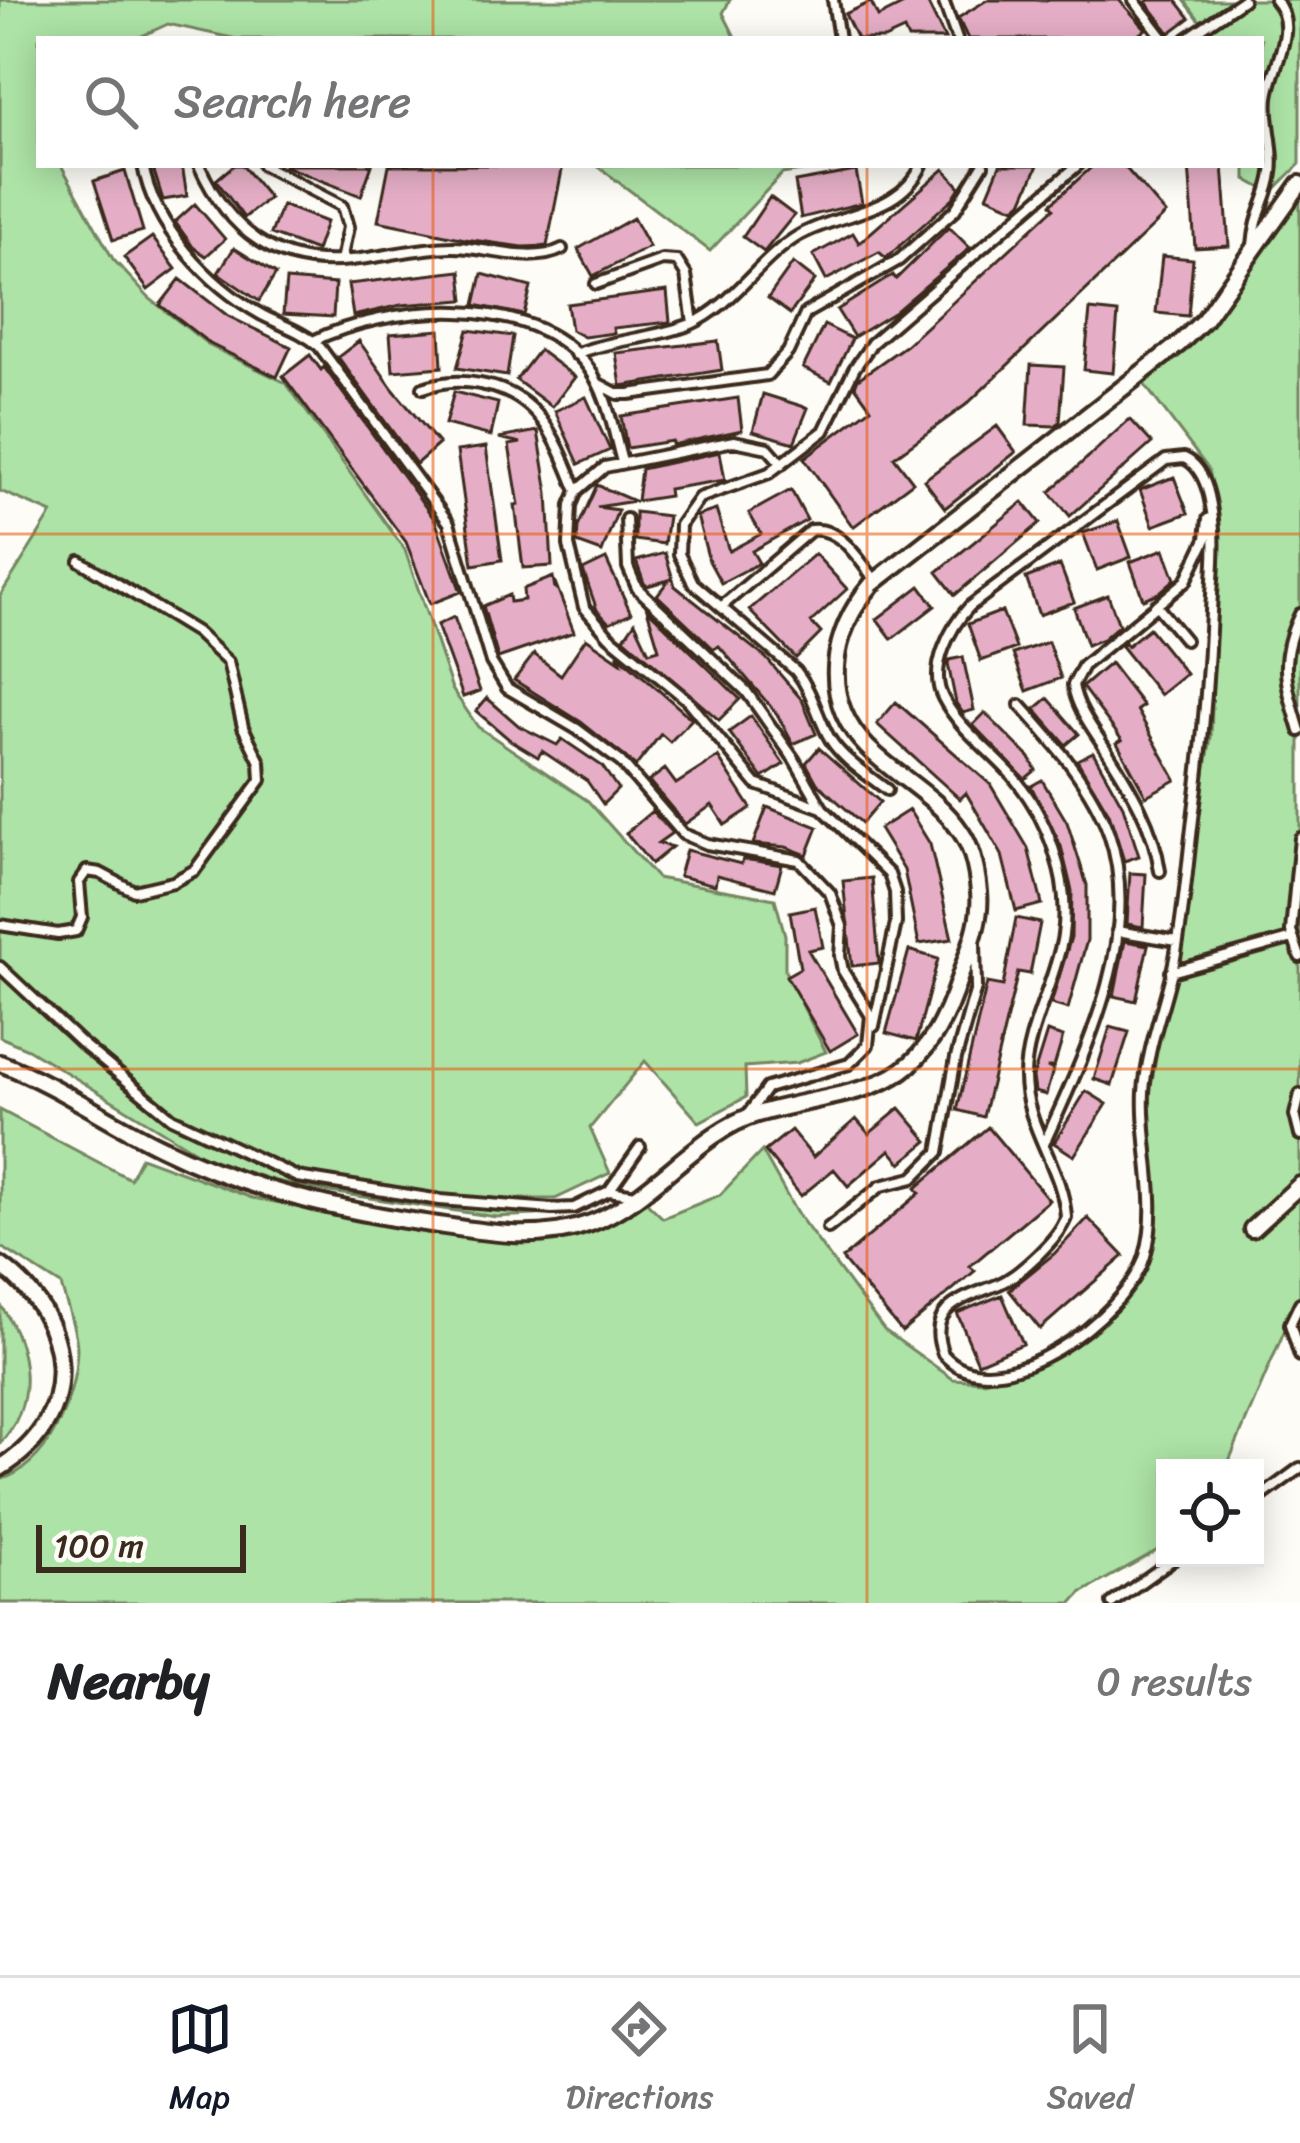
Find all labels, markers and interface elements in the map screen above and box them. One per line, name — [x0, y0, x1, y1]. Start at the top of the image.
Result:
search box — [36, 36, 1264, 168]
text: Search here — [174, 62, 411, 142]
icon: search — [78, 69, 144, 135]
map controls — [1156, 1459, 1264, 1567]
button: locate — [1156, 1459, 1264, 1567]
text: 100 m — [54, 1517, 144, 1575]
scale bar — [36, 1519, 246, 1572]
text: Nearby — [48, 1636, 209, 1726]
text: 0 results — [1096, 1647, 1252, 1716]
tab: Map — [167, 1996, 233, 2126]
tab: Directions — [566, 1996, 713, 2126]
tab: Saved — [1046, 1996, 1133, 2126]

